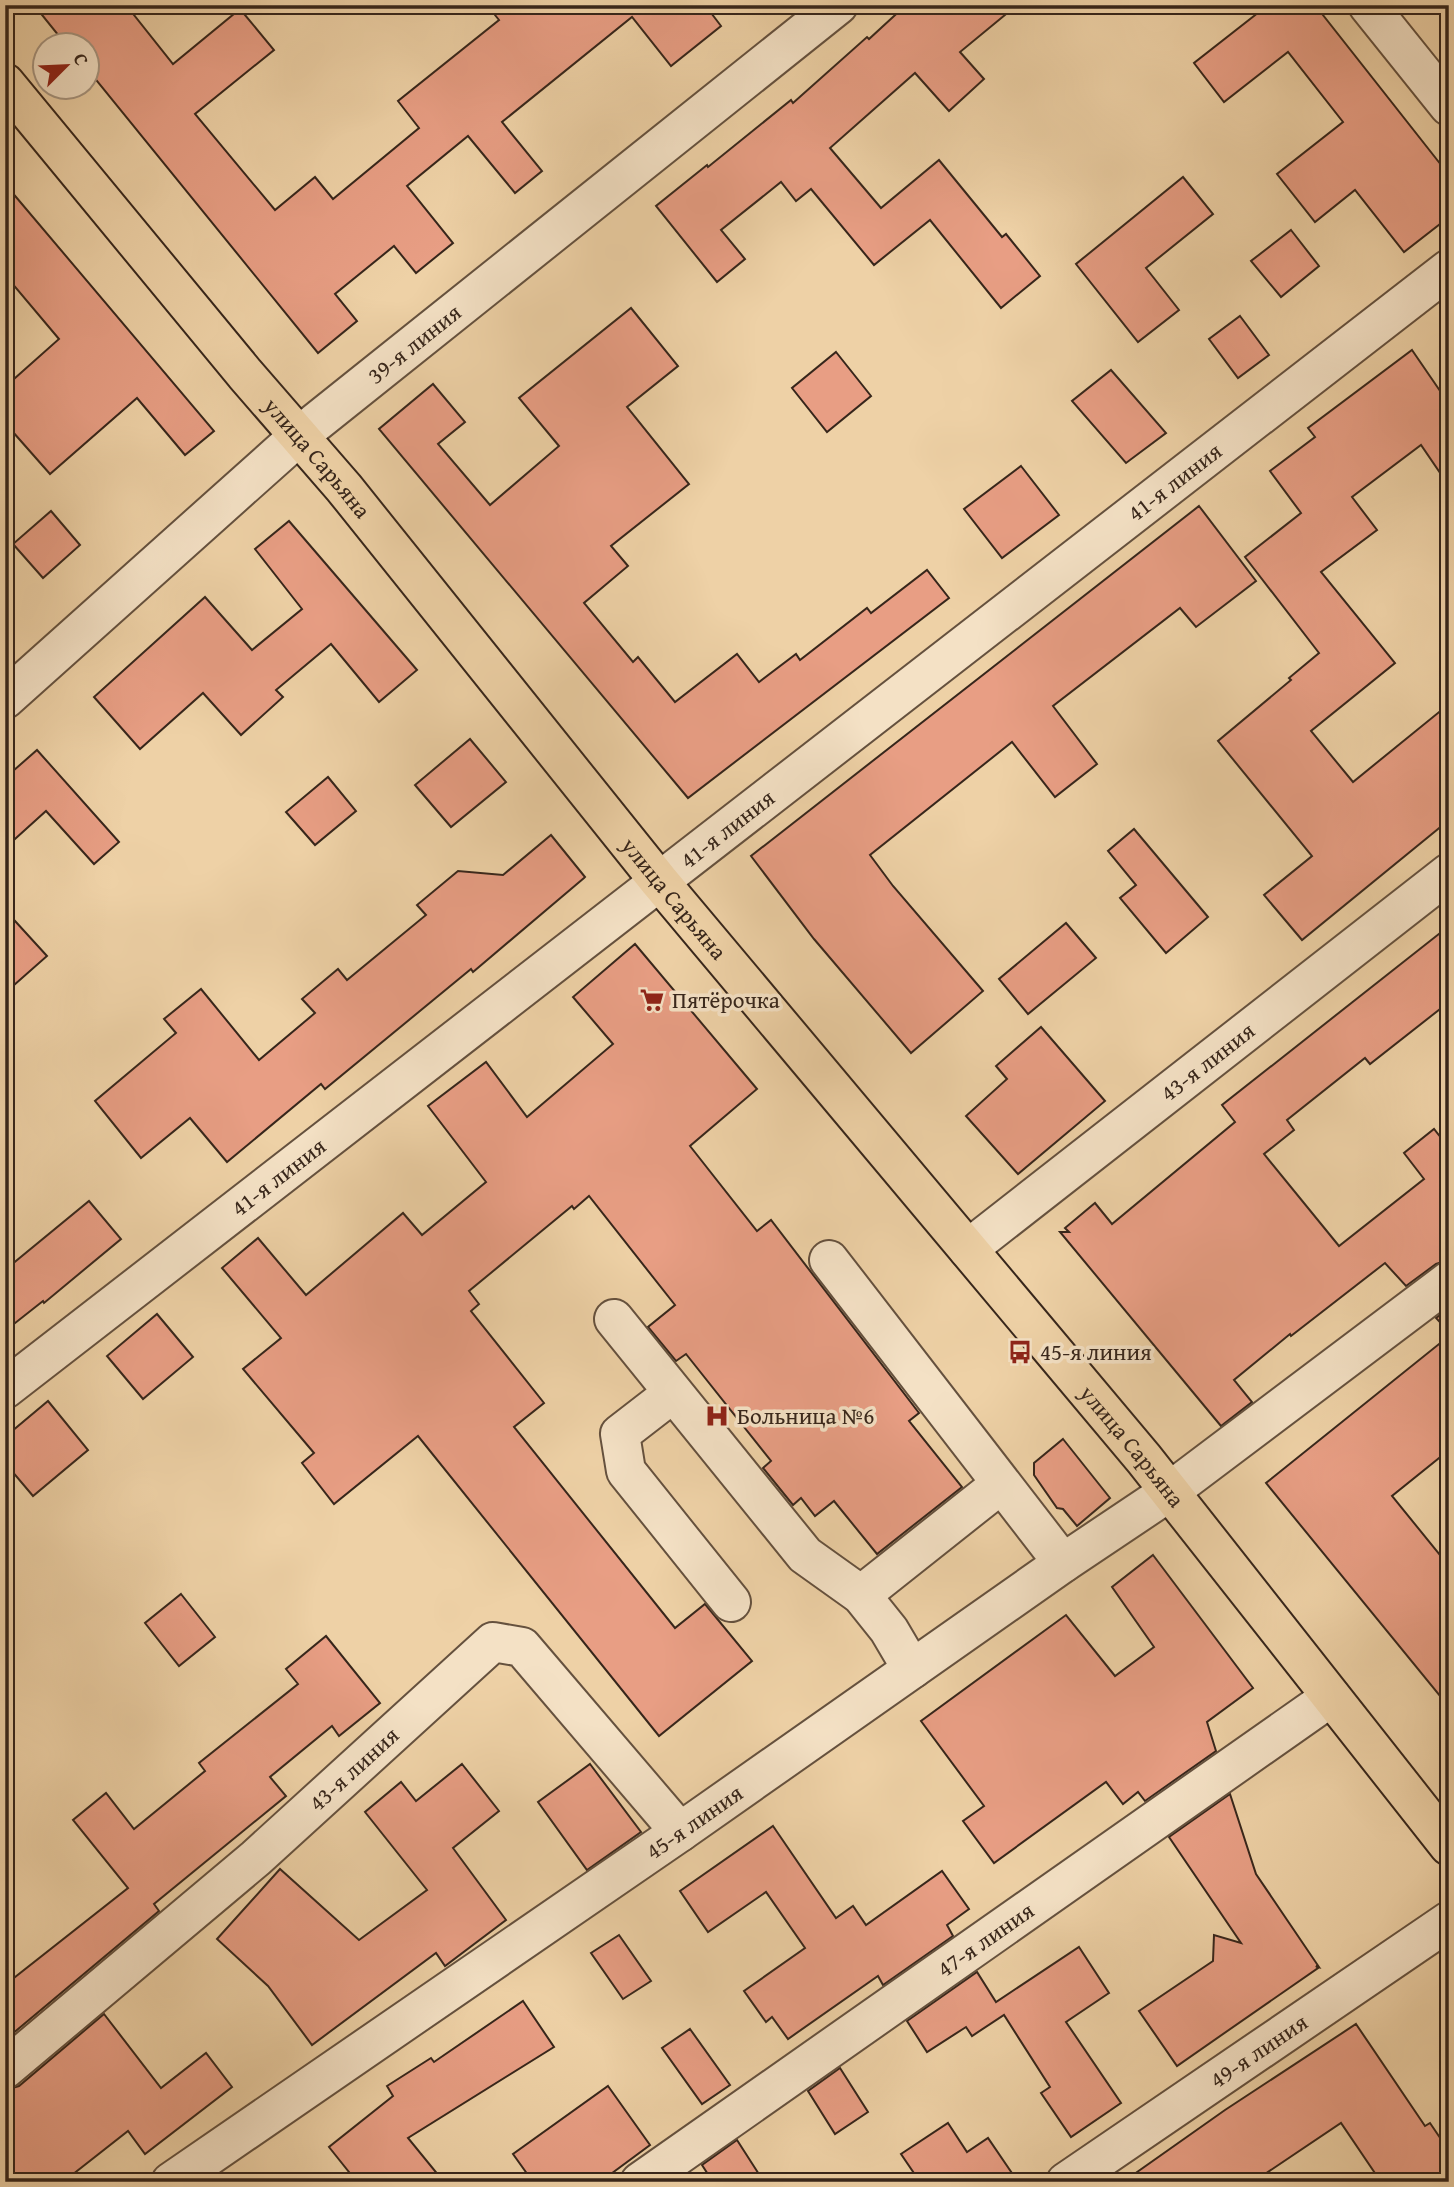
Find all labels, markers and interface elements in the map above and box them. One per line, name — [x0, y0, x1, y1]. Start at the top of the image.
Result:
north arrow — [32, 32, 102, 102]
text: С — [67, 48, 97, 70]
street label: 39-я линия — [360, 295, 468, 391]
street label: улица Сарьяна — [256, 389, 379, 525]
street label: 41-я линия — [1120, 434, 1229, 529]
street label: 41-я линия — [673, 781, 781, 876]
street label: улица Сарьяна — [613, 829, 735, 966]
place label: Пятёрочка — [672, 983, 780, 1016]
supermarket icon: Пятёрочка — [638, 986, 666, 1014]
street label: 43-я линия — [1153, 1014, 1262, 1109]
street label: 41-я линия — [224, 1129, 333, 1224]
place label: 45-я линия — [1040, 1335, 1152, 1368]
bus stop icon: 45-я линия — [1006, 1338, 1034, 1366]
street label: улица Сарьяна — [1072, 1377, 1193, 1514]
place label: Больница №6 — [737, 1399, 874, 1432]
hospital icon: Больница №6 — [703, 1402, 731, 1430]
street label: 43-я линия — [301, 1719, 406, 1819]
street label: 45-я линия — [639, 1776, 749, 1867]
street label: 47-я линия — [930, 1893, 1041, 1985]
street label: 49-я линия — [1203, 2005, 1314, 2096]

